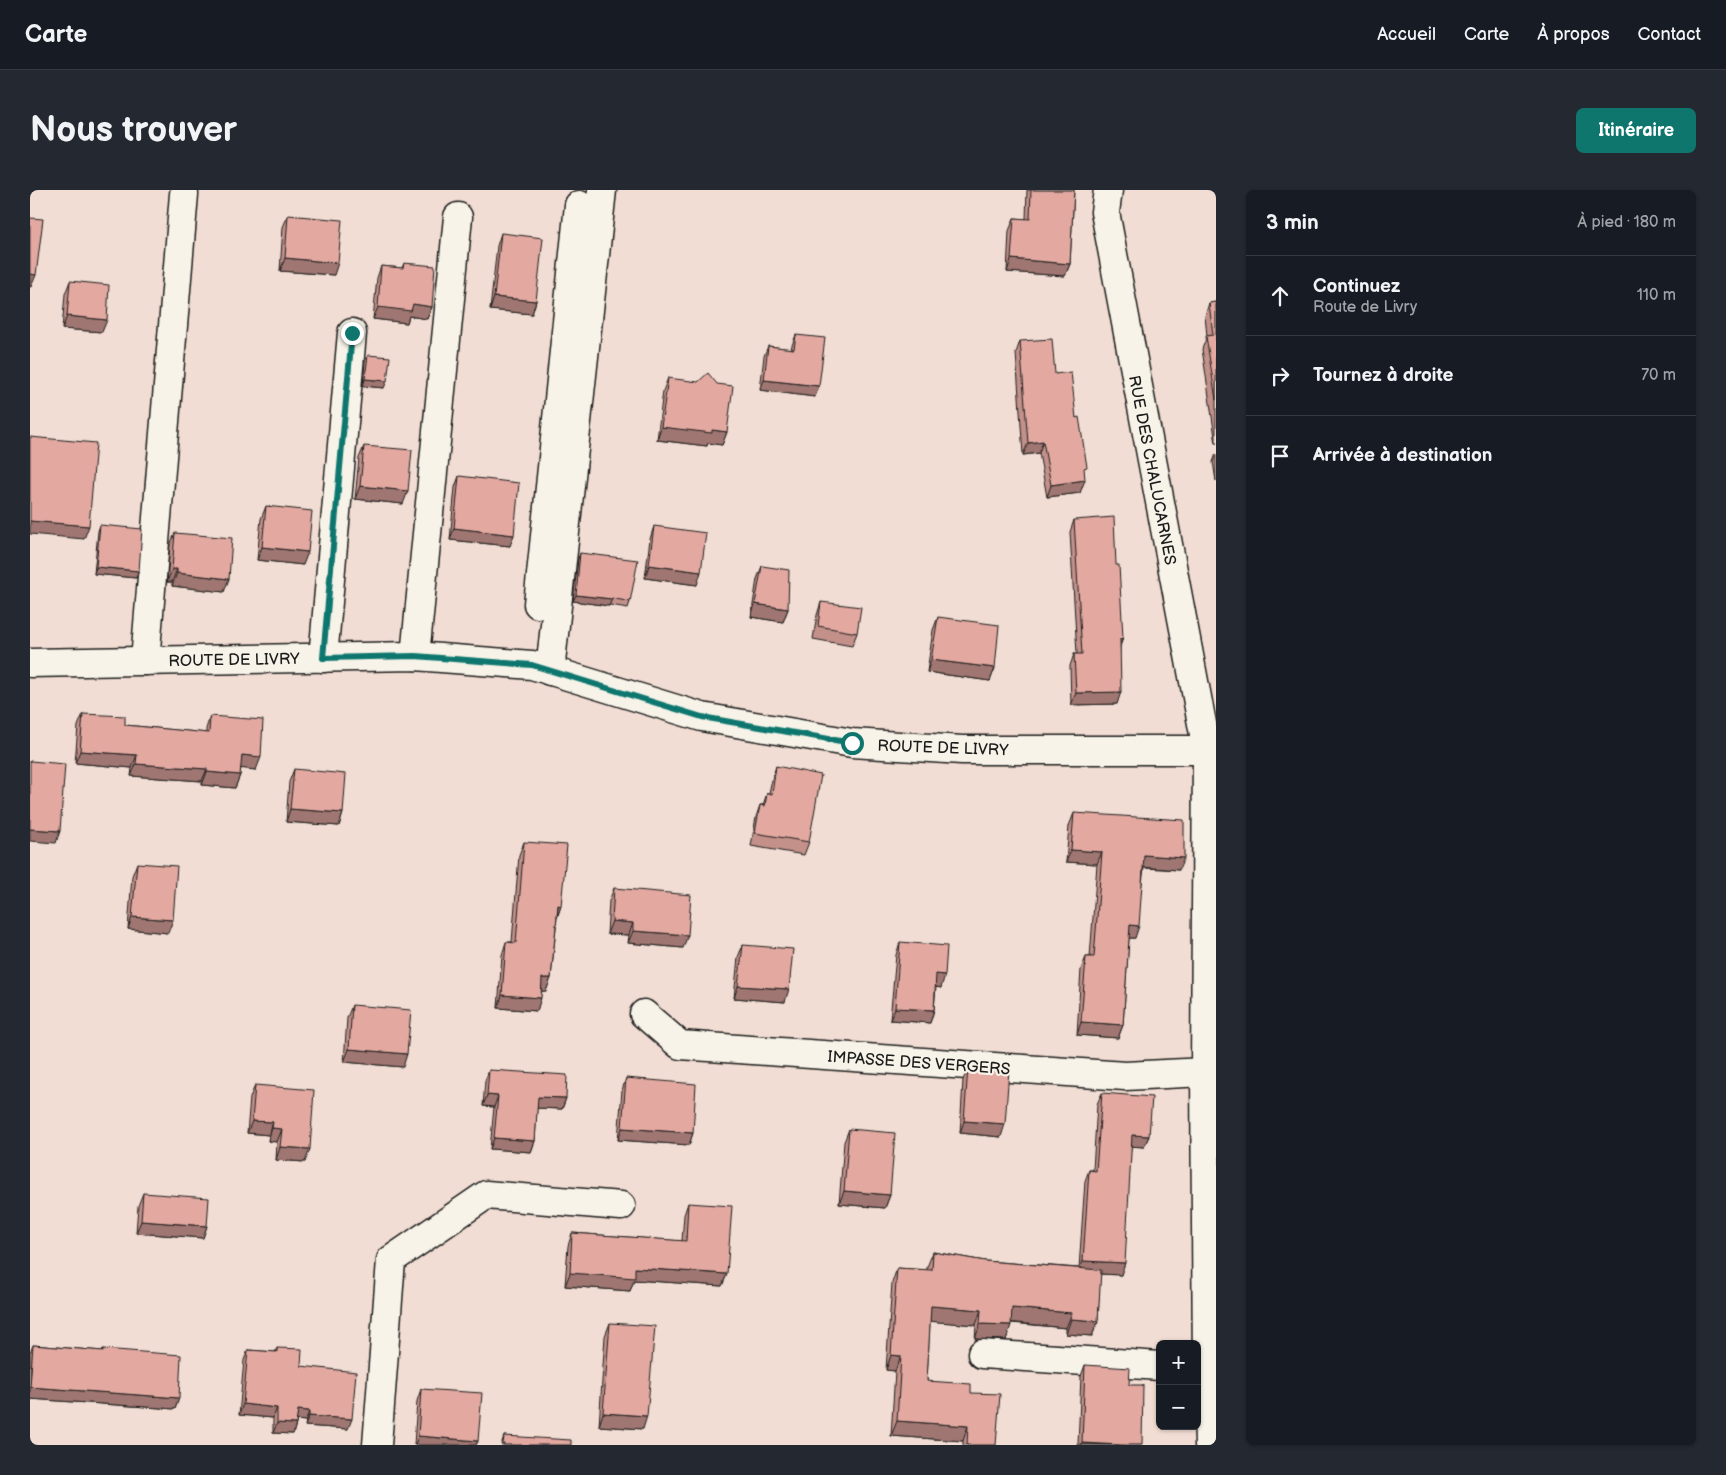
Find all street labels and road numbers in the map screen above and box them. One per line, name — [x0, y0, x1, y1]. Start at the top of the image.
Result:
street label: RUE DES CHALUCARNES — [1124, 374, 1179, 567]
street label: ROUTE DE LIVRY — [168, 650, 300, 671]
street label: ROUTE DE LIVRY — [877, 737, 1009, 760]
street label: IMPASSE DES VERGERS — [827, 1048, 1011, 1079]

